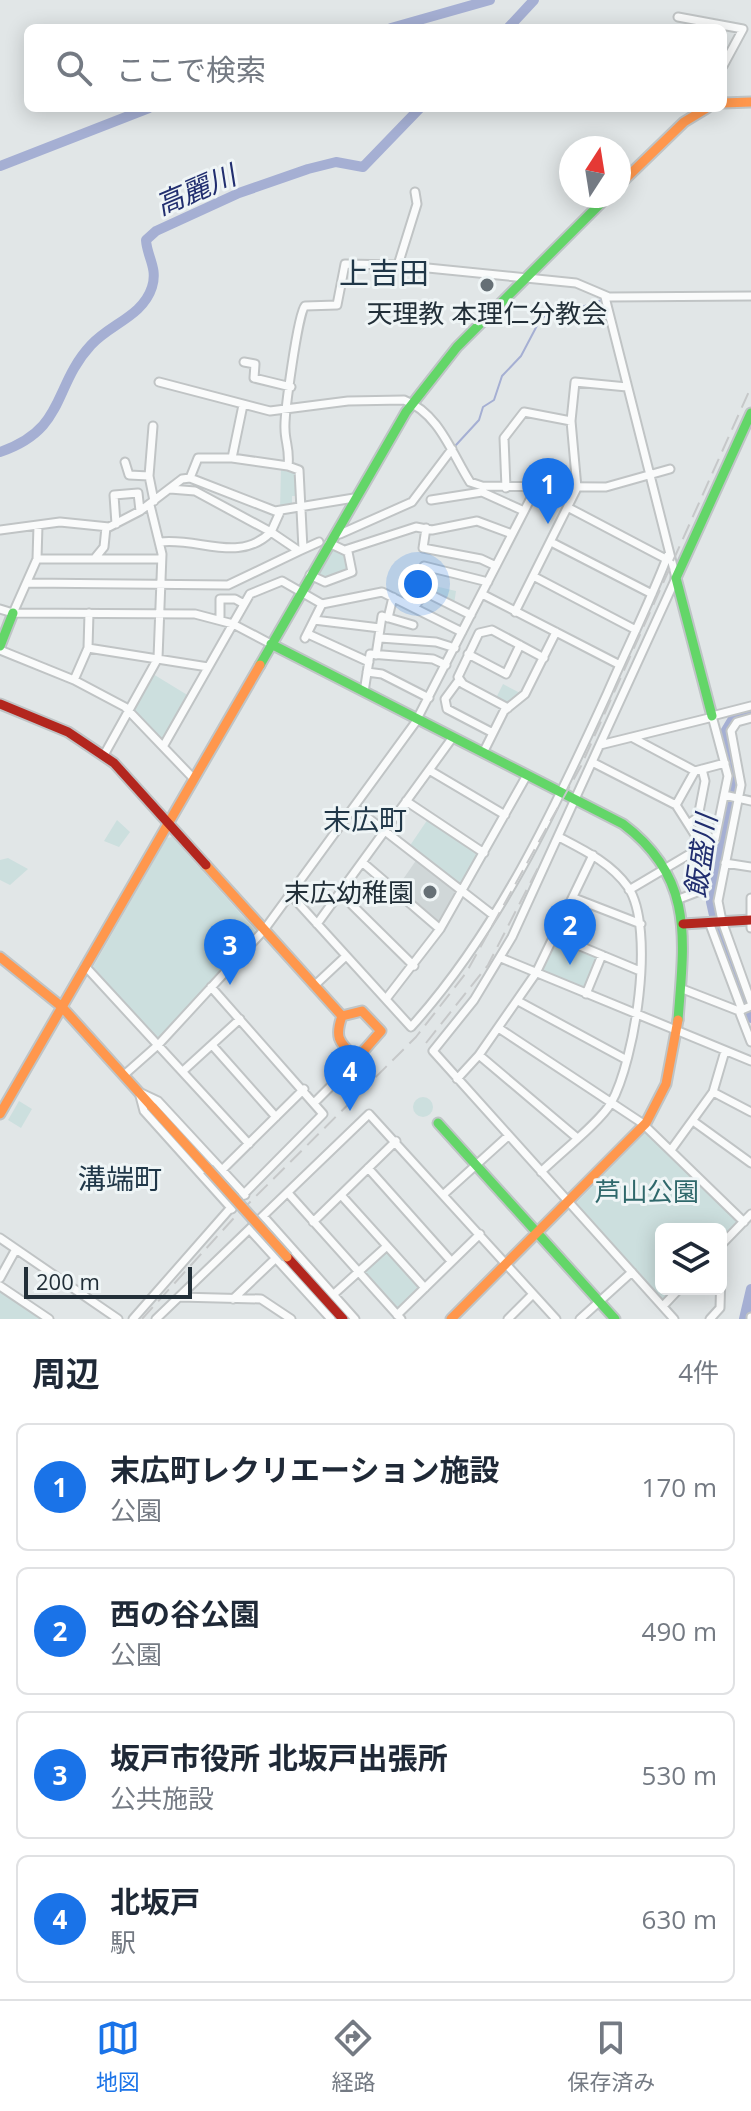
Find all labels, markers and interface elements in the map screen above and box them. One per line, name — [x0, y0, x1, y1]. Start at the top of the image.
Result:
search box — [24, 24, 727, 112]
icon: search — [52, 46, 96, 90]
text: ここで検索 — [116, 49, 266, 90]
north arrow — [559, 136, 631, 208]
water label: 高麗川 — [149, 154, 244, 223]
district label: 上吉田 — [339, 252, 429, 293]
marker: 天理教 本理仁分教会 — [478, 276, 496, 294]
place label: 天理教 本理仁分教会 — [367, 295, 607, 331]
pin: 1 — [522, 458, 574, 524]
your location — [398, 564, 438, 604]
district label: 末広町 — [323, 800, 407, 838]
water label: 飯盛川 — [675, 809, 725, 900]
place label: 末広幼稚園 — [284, 874, 414, 910]
marker: 末広幼稚園 — [421, 883, 439, 901]
pin: 2 — [544, 899, 596, 965]
pin: 3 — [204, 919, 256, 985]
pin: 4 — [324, 1045, 376, 1111]
district label: 溝端町 — [78, 1159, 162, 1197]
park label: 芦山公園 — [595, 1173, 699, 1209]
map controls — [655, 1223, 727, 1295]
button: layers — [655, 1223, 727, 1295]
scale bar — [24, 1263, 192, 1299]
text: 200 m — [36, 1266, 100, 1296]
text: 周辺 — [32, 1350, 100, 1396]
text: 4件 — [678, 1354, 719, 1390]
text: 末広町レクリエーション施設 — [110, 1449, 499, 1490]
text: 1 — [53, 1469, 67, 1505]
text: 170 m — [642, 1469, 717, 1505]
text: 公園 — [110, 1492, 162, 1528]
text: 西の谷公園 — [110, 1593, 260, 1634]
text: 2 — [53, 1613, 67, 1649]
text: 490 m — [642, 1613, 717, 1649]
text: 公園 — [110, 1636, 162, 1672]
text: 坂戸市役所 北坂戸出張所 — [110, 1737, 448, 1778]
text: 3 — [53, 1757, 67, 1793]
text: 530 m — [642, 1757, 717, 1793]
text: 公共施設 — [110, 1780, 214, 1816]
text: 北坂戸 — [110, 1881, 200, 1922]
text: 4 — [53, 1901, 67, 1937]
text: 630 m — [642, 1901, 717, 1937]
text: 駅 — [110, 1924, 136, 1960]
tab: 地図 — [96, 2016, 140, 2096]
tab: 経路 — [331, 2016, 375, 2096]
tab: 保存済み — [567, 2016, 655, 2096]

